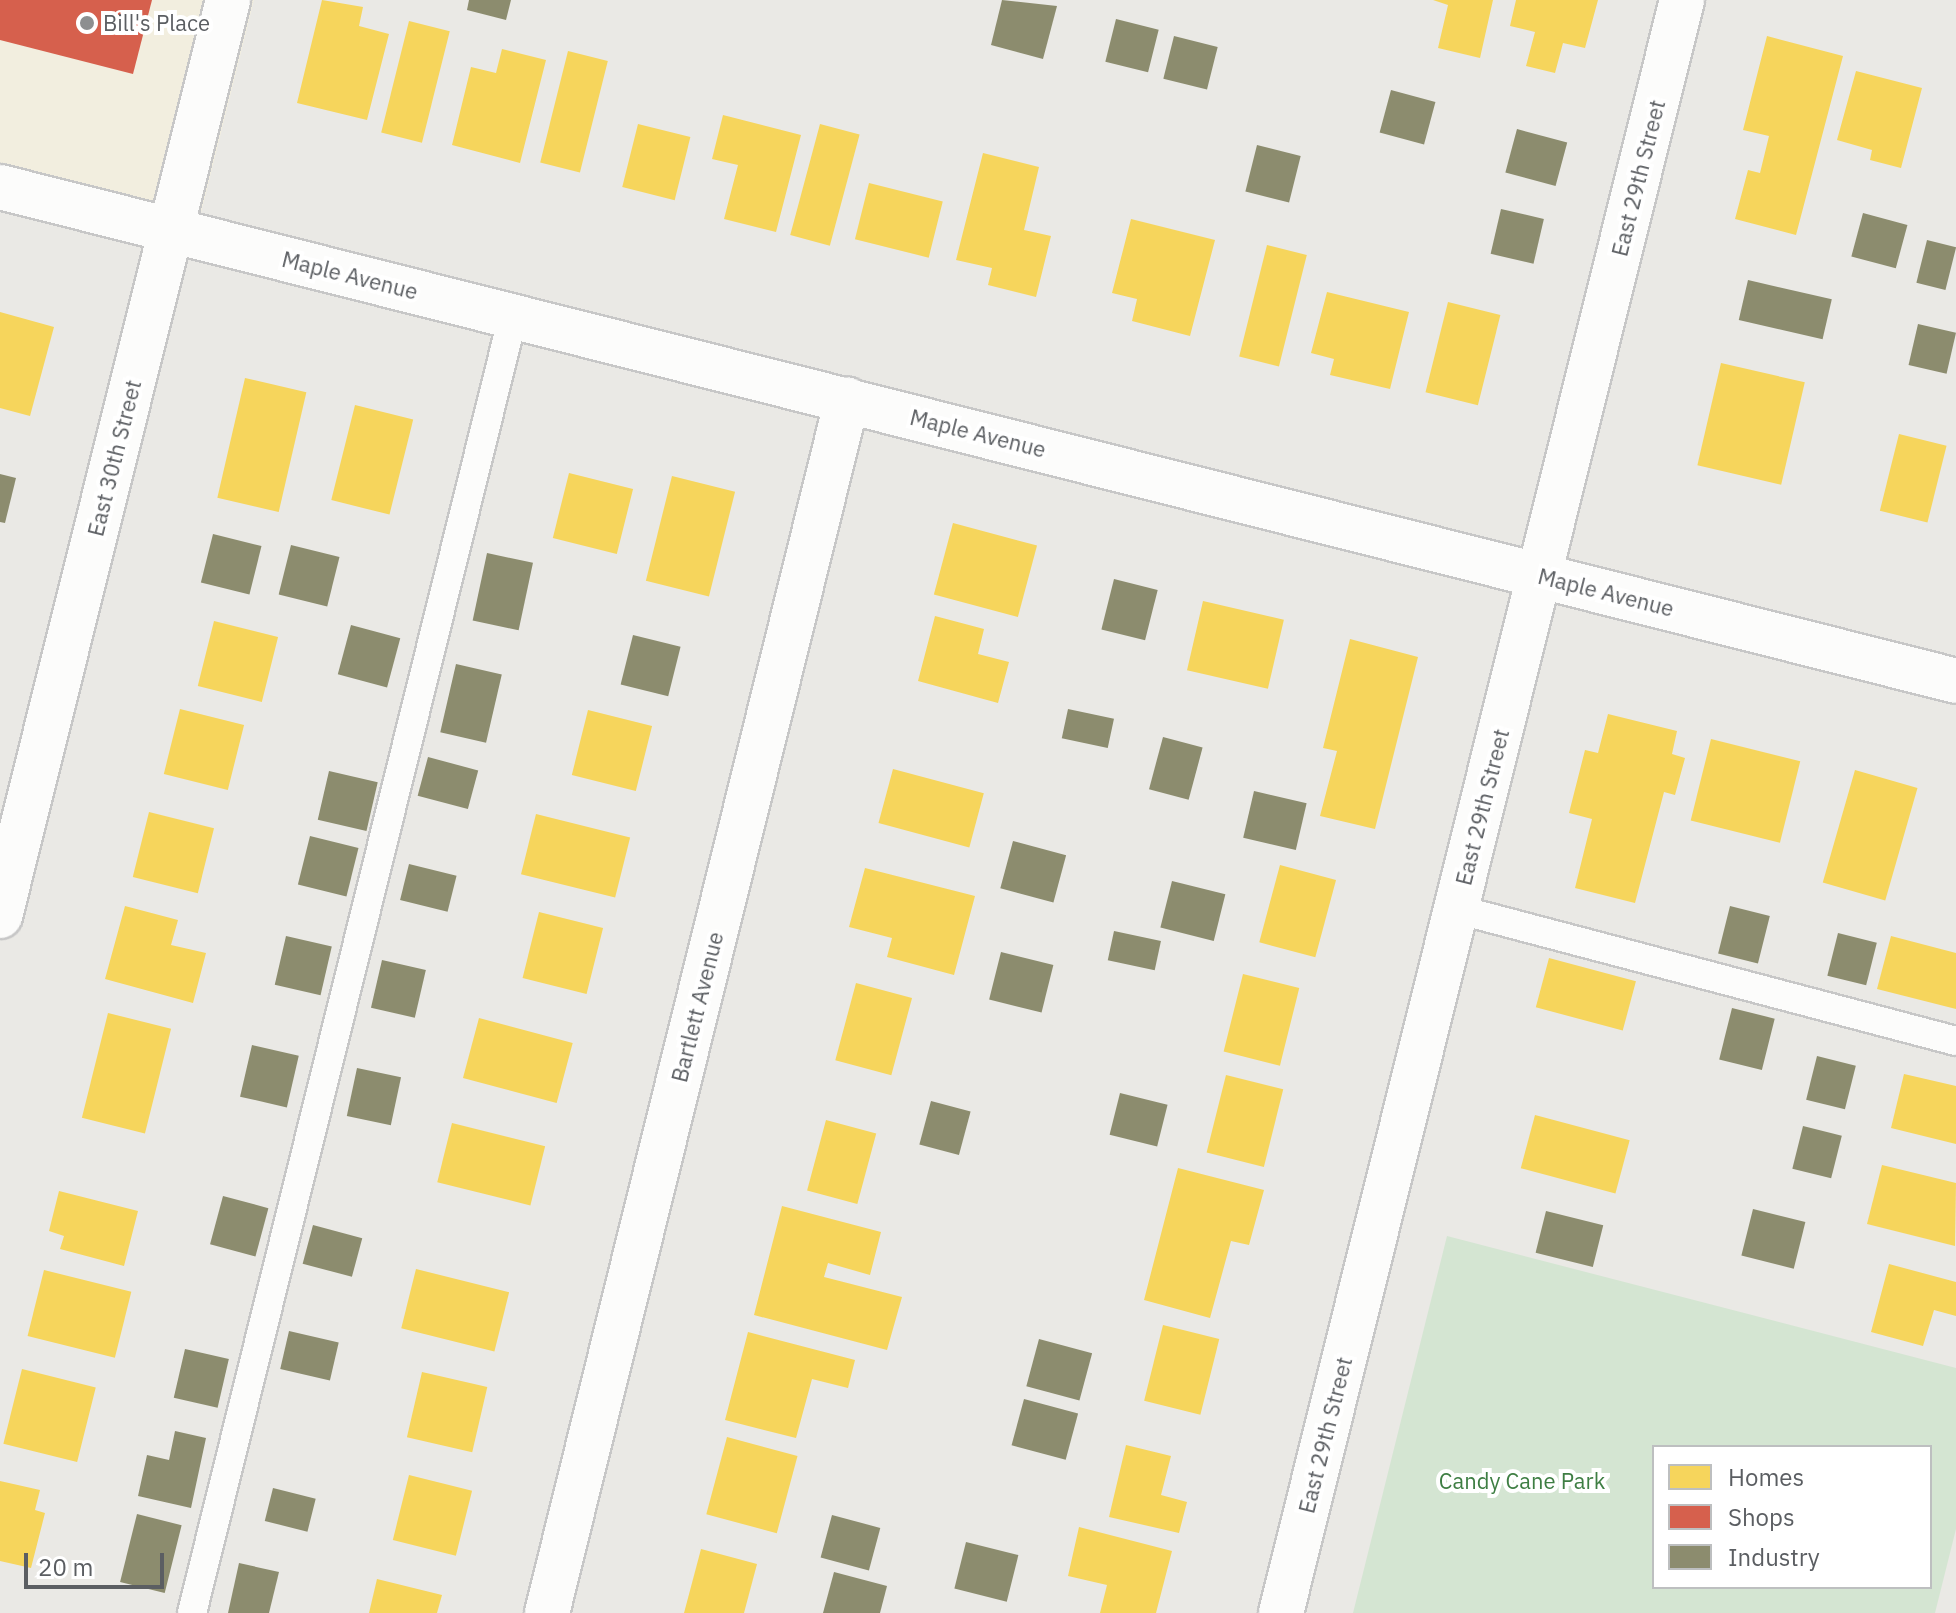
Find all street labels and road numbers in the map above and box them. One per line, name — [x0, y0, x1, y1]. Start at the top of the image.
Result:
street label: East 29th Street — [1606, 97, 1670, 259]
street label: Maple Avenue — [279, 245, 421, 305]
street label: East 30th Street — [82, 377, 146, 539]
street label: Maple Avenue — [907, 403, 1049, 463]
street label: Maple Avenue — [1535, 562, 1677, 622]
street label: East 29th Street — [1450, 726, 1514, 888]
street label: Bartlett Avenue — [666, 929, 728, 1085]
street label: East 29th Street — [1293, 1354, 1357, 1516]

